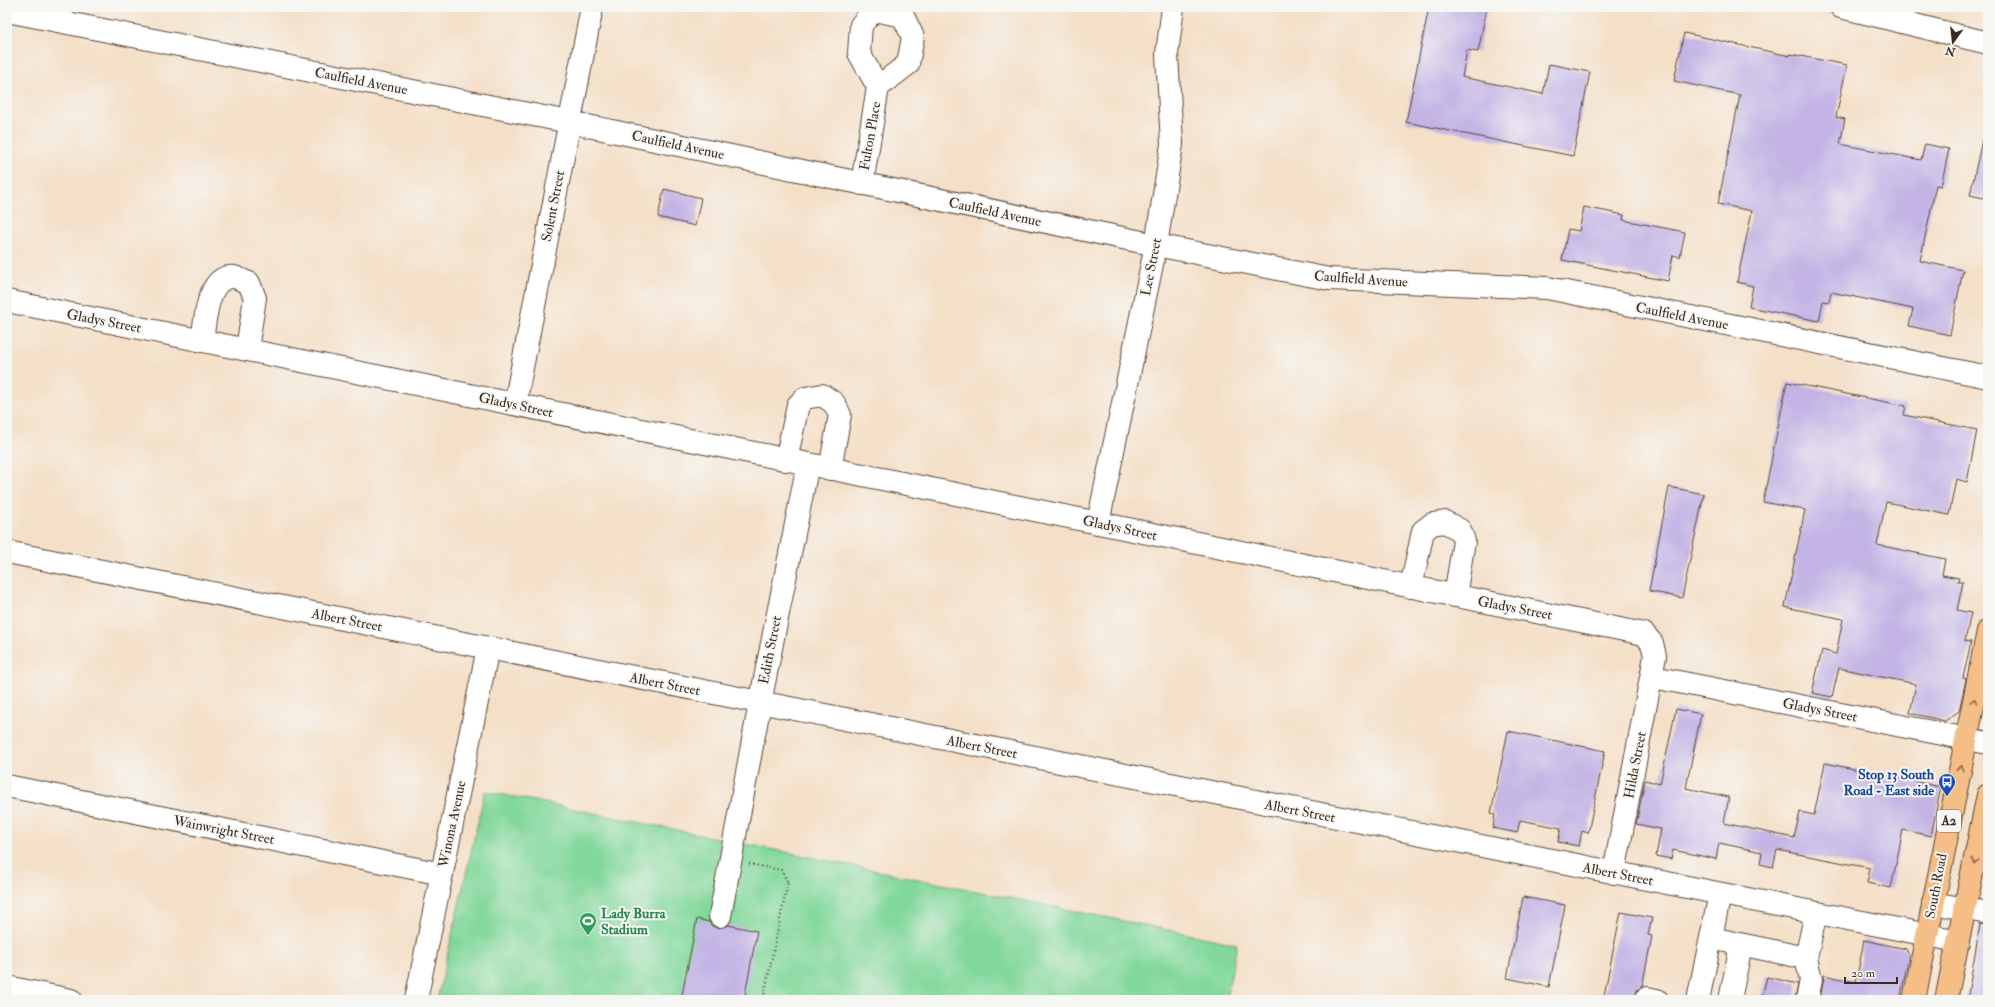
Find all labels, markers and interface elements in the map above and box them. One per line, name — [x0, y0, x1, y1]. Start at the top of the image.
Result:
north arrow — [1933, 22, 1973, 62]
text: N — [1943, 43, 1958, 59]
street label: Caulfield Avenue — [313, 64, 409, 98]
street label: Fulton Place — [856, 100, 884, 172]
street label: Caulfield Avenue — [630, 127, 726, 163]
street label: Solent Street — [538, 168, 568, 243]
street label: Caulfield Avenue — [947, 194, 1043, 230]
street label: Lee Street — [1137, 236, 1165, 297]
street label: Caulfield Avenue — [1313, 267, 1409, 291]
street label: Caulfield Avenue — [1634, 299, 1730, 333]
street label: Gladys Street — [65, 305, 143, 338]
street label: Gladys Street — [477, 389, 555, 422]
street label: Gladys Street — [1081, 512, 1159, 545]
street label: Gladys Street — [1476, 592, 1554, 625]
street label: Albert Street — [309, 605, 384, 635]
street label: Edith Street — [755, 614, 785, 686]
street label: Albert Street — [627, 669, 702, 699]
street label: Gladys Street — [1781, 694, 1859, 727]
one-way arrow — [1969, 698, 1977, 704]
street label: Hilda Street — [1620, 730, 1650, 800]
street label: Albert Street — [944, 732, 1019, 762]
one-way arrow — [1955, 765, 1964, 772]
place label: Stop 13 South Road - East side — [1844, 766, 1935, 799]
bus stop icon: Stop 13 South Road - East side — [1937, 772, 1957, 797]
street label: Winona Avenue — [434, 779, 470, 870]
street label: Albert Street — [1262, 796, 1337, 826]
road number: A2 — [1937, 810, 1961, 832]
street label: Wainwright Street — [171, 812, 276, 848]
street label: South Road — [1921, 852, 1951, 920]
one-way arrow — [1971, 858, 1979, 864]
street label: Albert Street — [1580, 859, 1655, 889]
place label: Lady Burra Stadium — [601, 905, 667, 938]
sports icon: Lady Burra Stadium — [578, 911, 598, 936]
scale bar — [1845, 959, 1897, 985]
text: 20 m — [1851, 966, 1876, 981]

